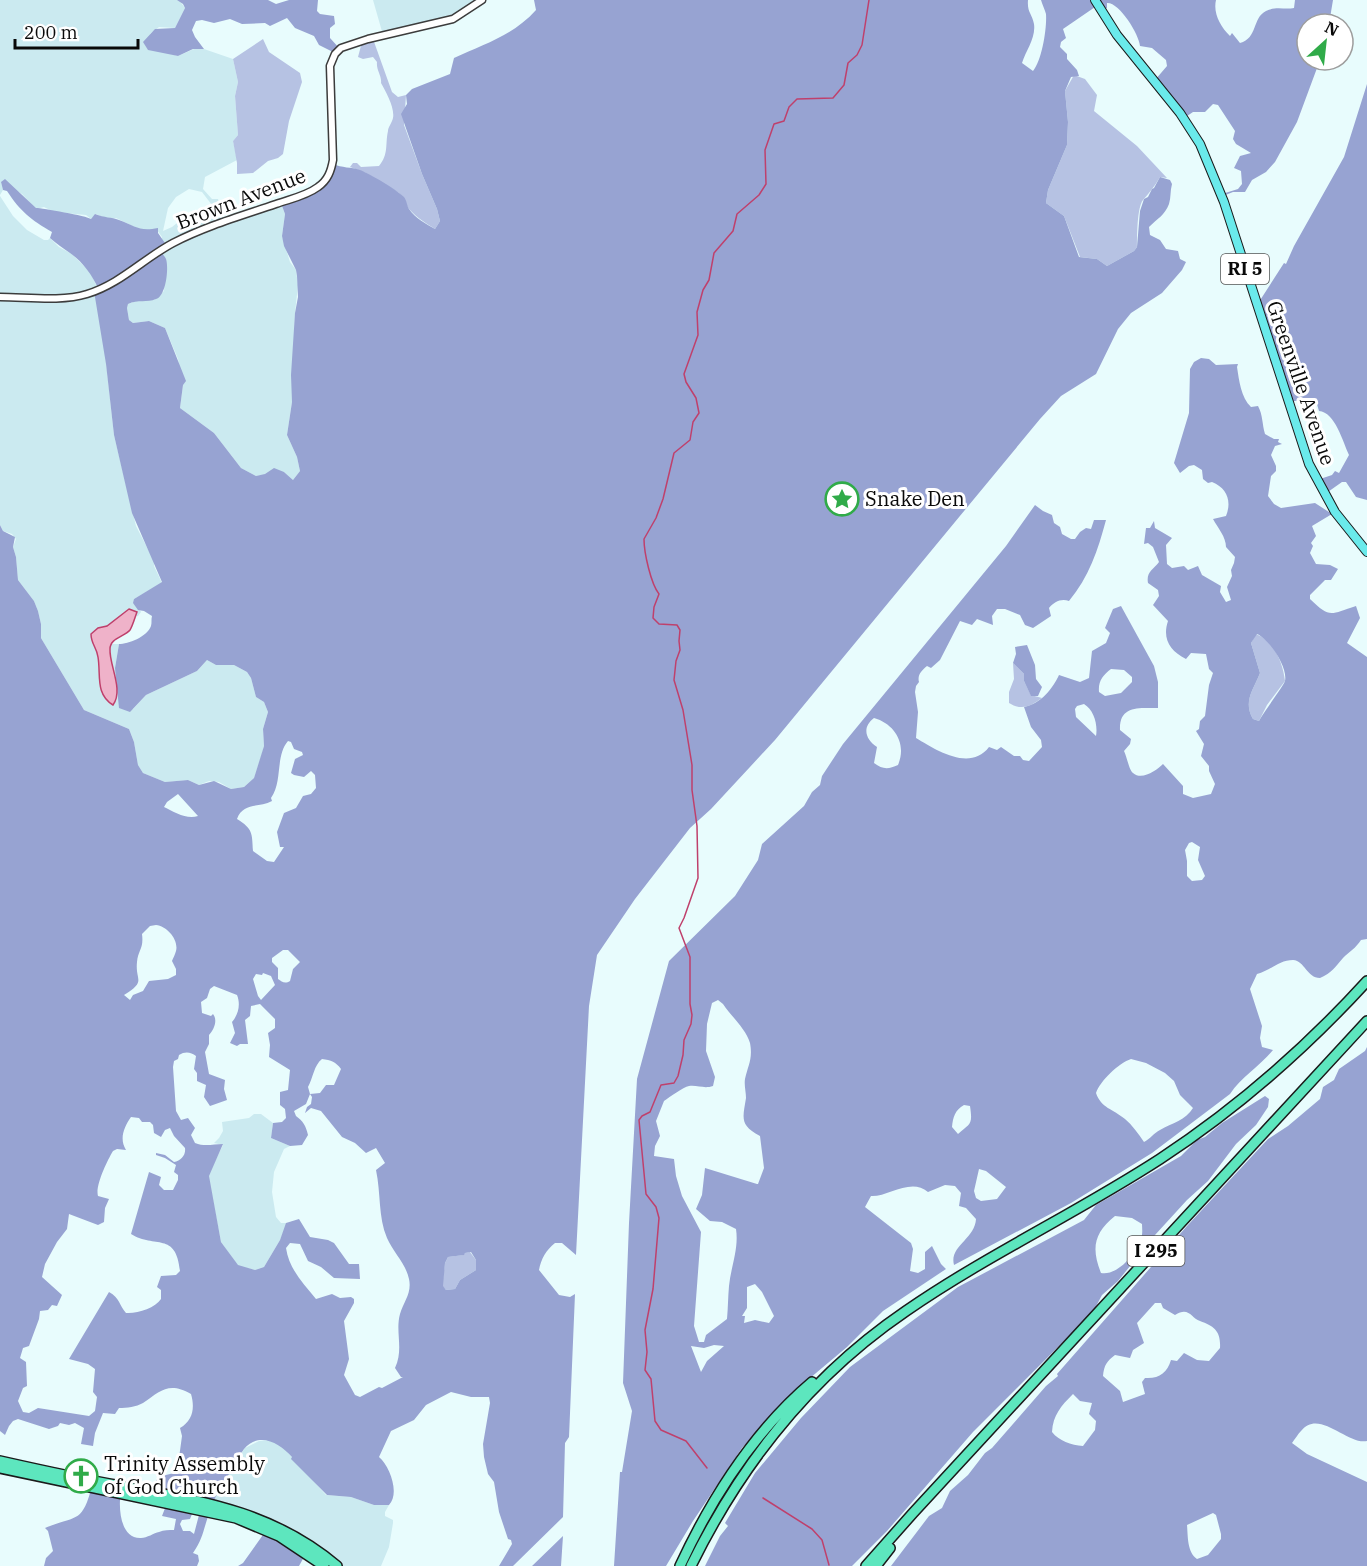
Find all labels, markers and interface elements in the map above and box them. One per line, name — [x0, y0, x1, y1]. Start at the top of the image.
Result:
scale bar — [15, 12, 138, 50]
north arrow — [1295, 12, 1355, 72]
text: N — [1322, 17, 1342, 40]
text: 200 m — [24, 21, 78, 44]
street label: Brown Avenue — [172, 161, 309, 236]
road number: RI 5 — [1221, 254, 1269, 284]
street label: Greenville Avenue — [1261, 297, 1342, 468]
place icon: Snake Den — [824, 481, 860, 517]
place label: Snake Den — [865, 485, 965, 512]
road number: I 295 — [1128, 1236, 1184, 1266]
place label: Trinity Assembly of God Church — [104, 1450, 265, 1500]
church icon: Trinity Assembly of God Church — [63, 1458, 99, 1494]

